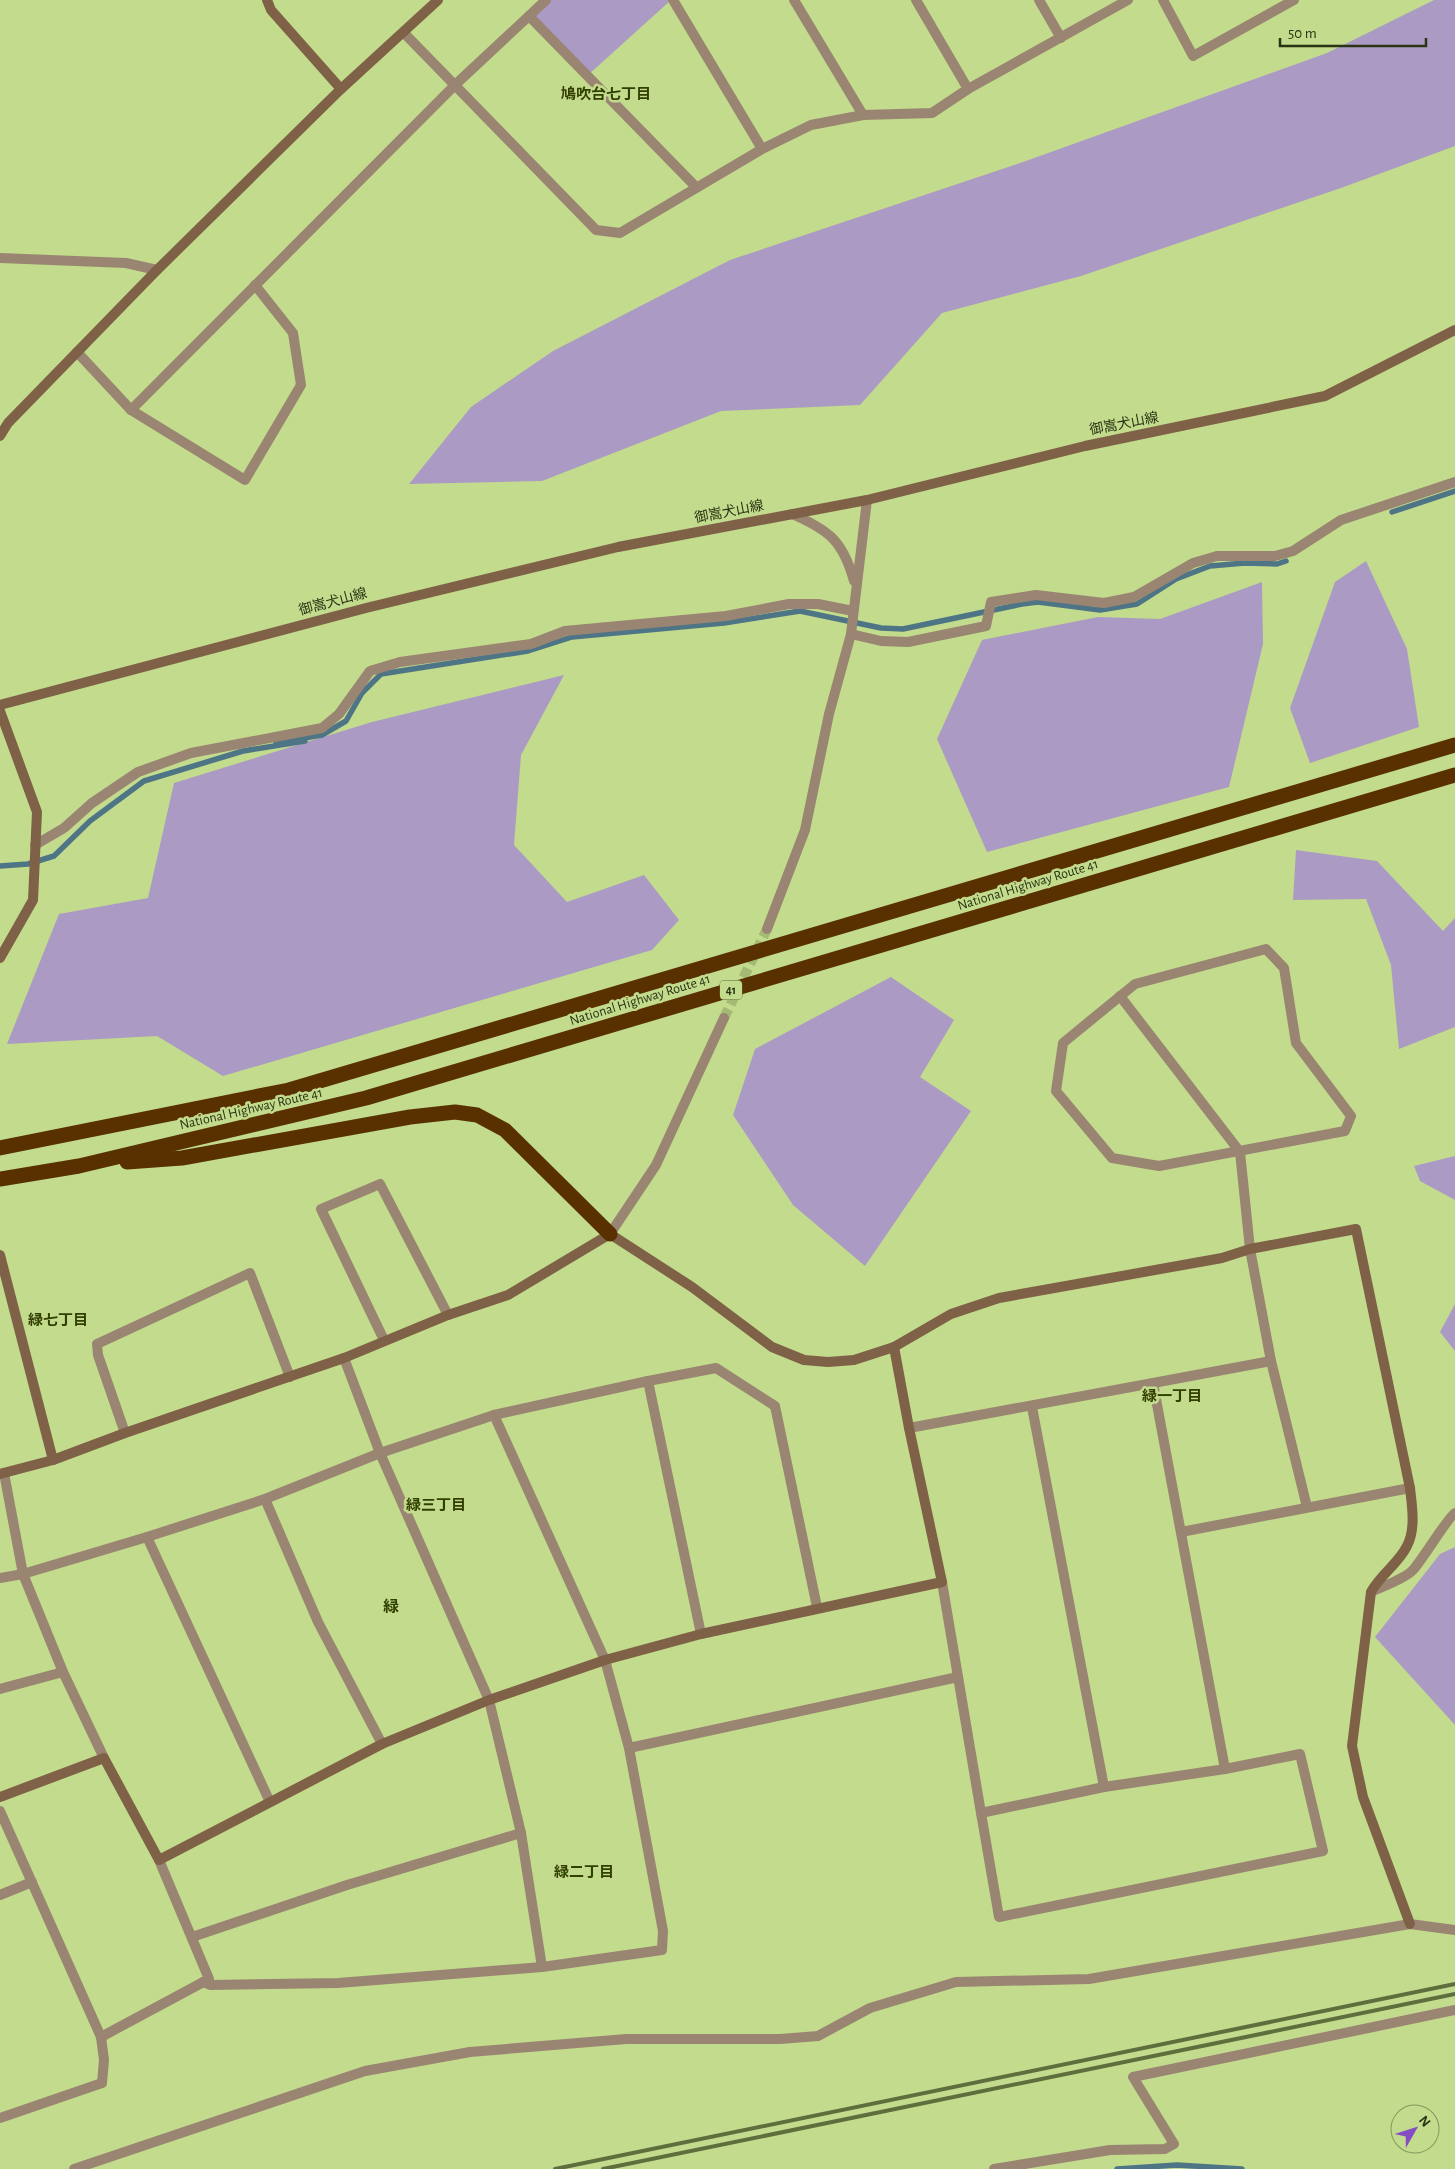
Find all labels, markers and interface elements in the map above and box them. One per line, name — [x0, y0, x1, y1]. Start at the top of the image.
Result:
scale bar — [1280, 15, 1426, 47]
text: 50 m — [1288, 26, 1317, 41]
district label: 鳩吹台七丁目 — [561, 86, 651, 102]
street label: 御嵩犬山線 — [1088, 409, 1160, 438]
street label: 御嵩犬山線 — [693, 497, 765, 526]
street label: 御嵩犬山線 — [297, 585, 369, 618]
street label: National Highway Route 41 — [956, 857, 1100, 913]
street label: National Highway Route 41 — [568, 972, 712, 1028]
road number: 41 — [720, 980, 742, 1000]
street label: National Highway Route 41 — [178, 1086, 324, 1132]
district label: 緑七丁目 — [28, 1312, 88, 1328]
district label: 緑一丁目 — [1142, 1388, 1202, 1404]
district label: 緑三丁目 — [406, 1497, 466, 1513]
district label: 緑 — [383, 1598, 399, 1615]
district label: 緑二丁目 — [554, 1864, 614, 1880]
north arrow — [1390, 2104, 1440, 2154]
text: N — [1416, 2113, 1433, 2130]

